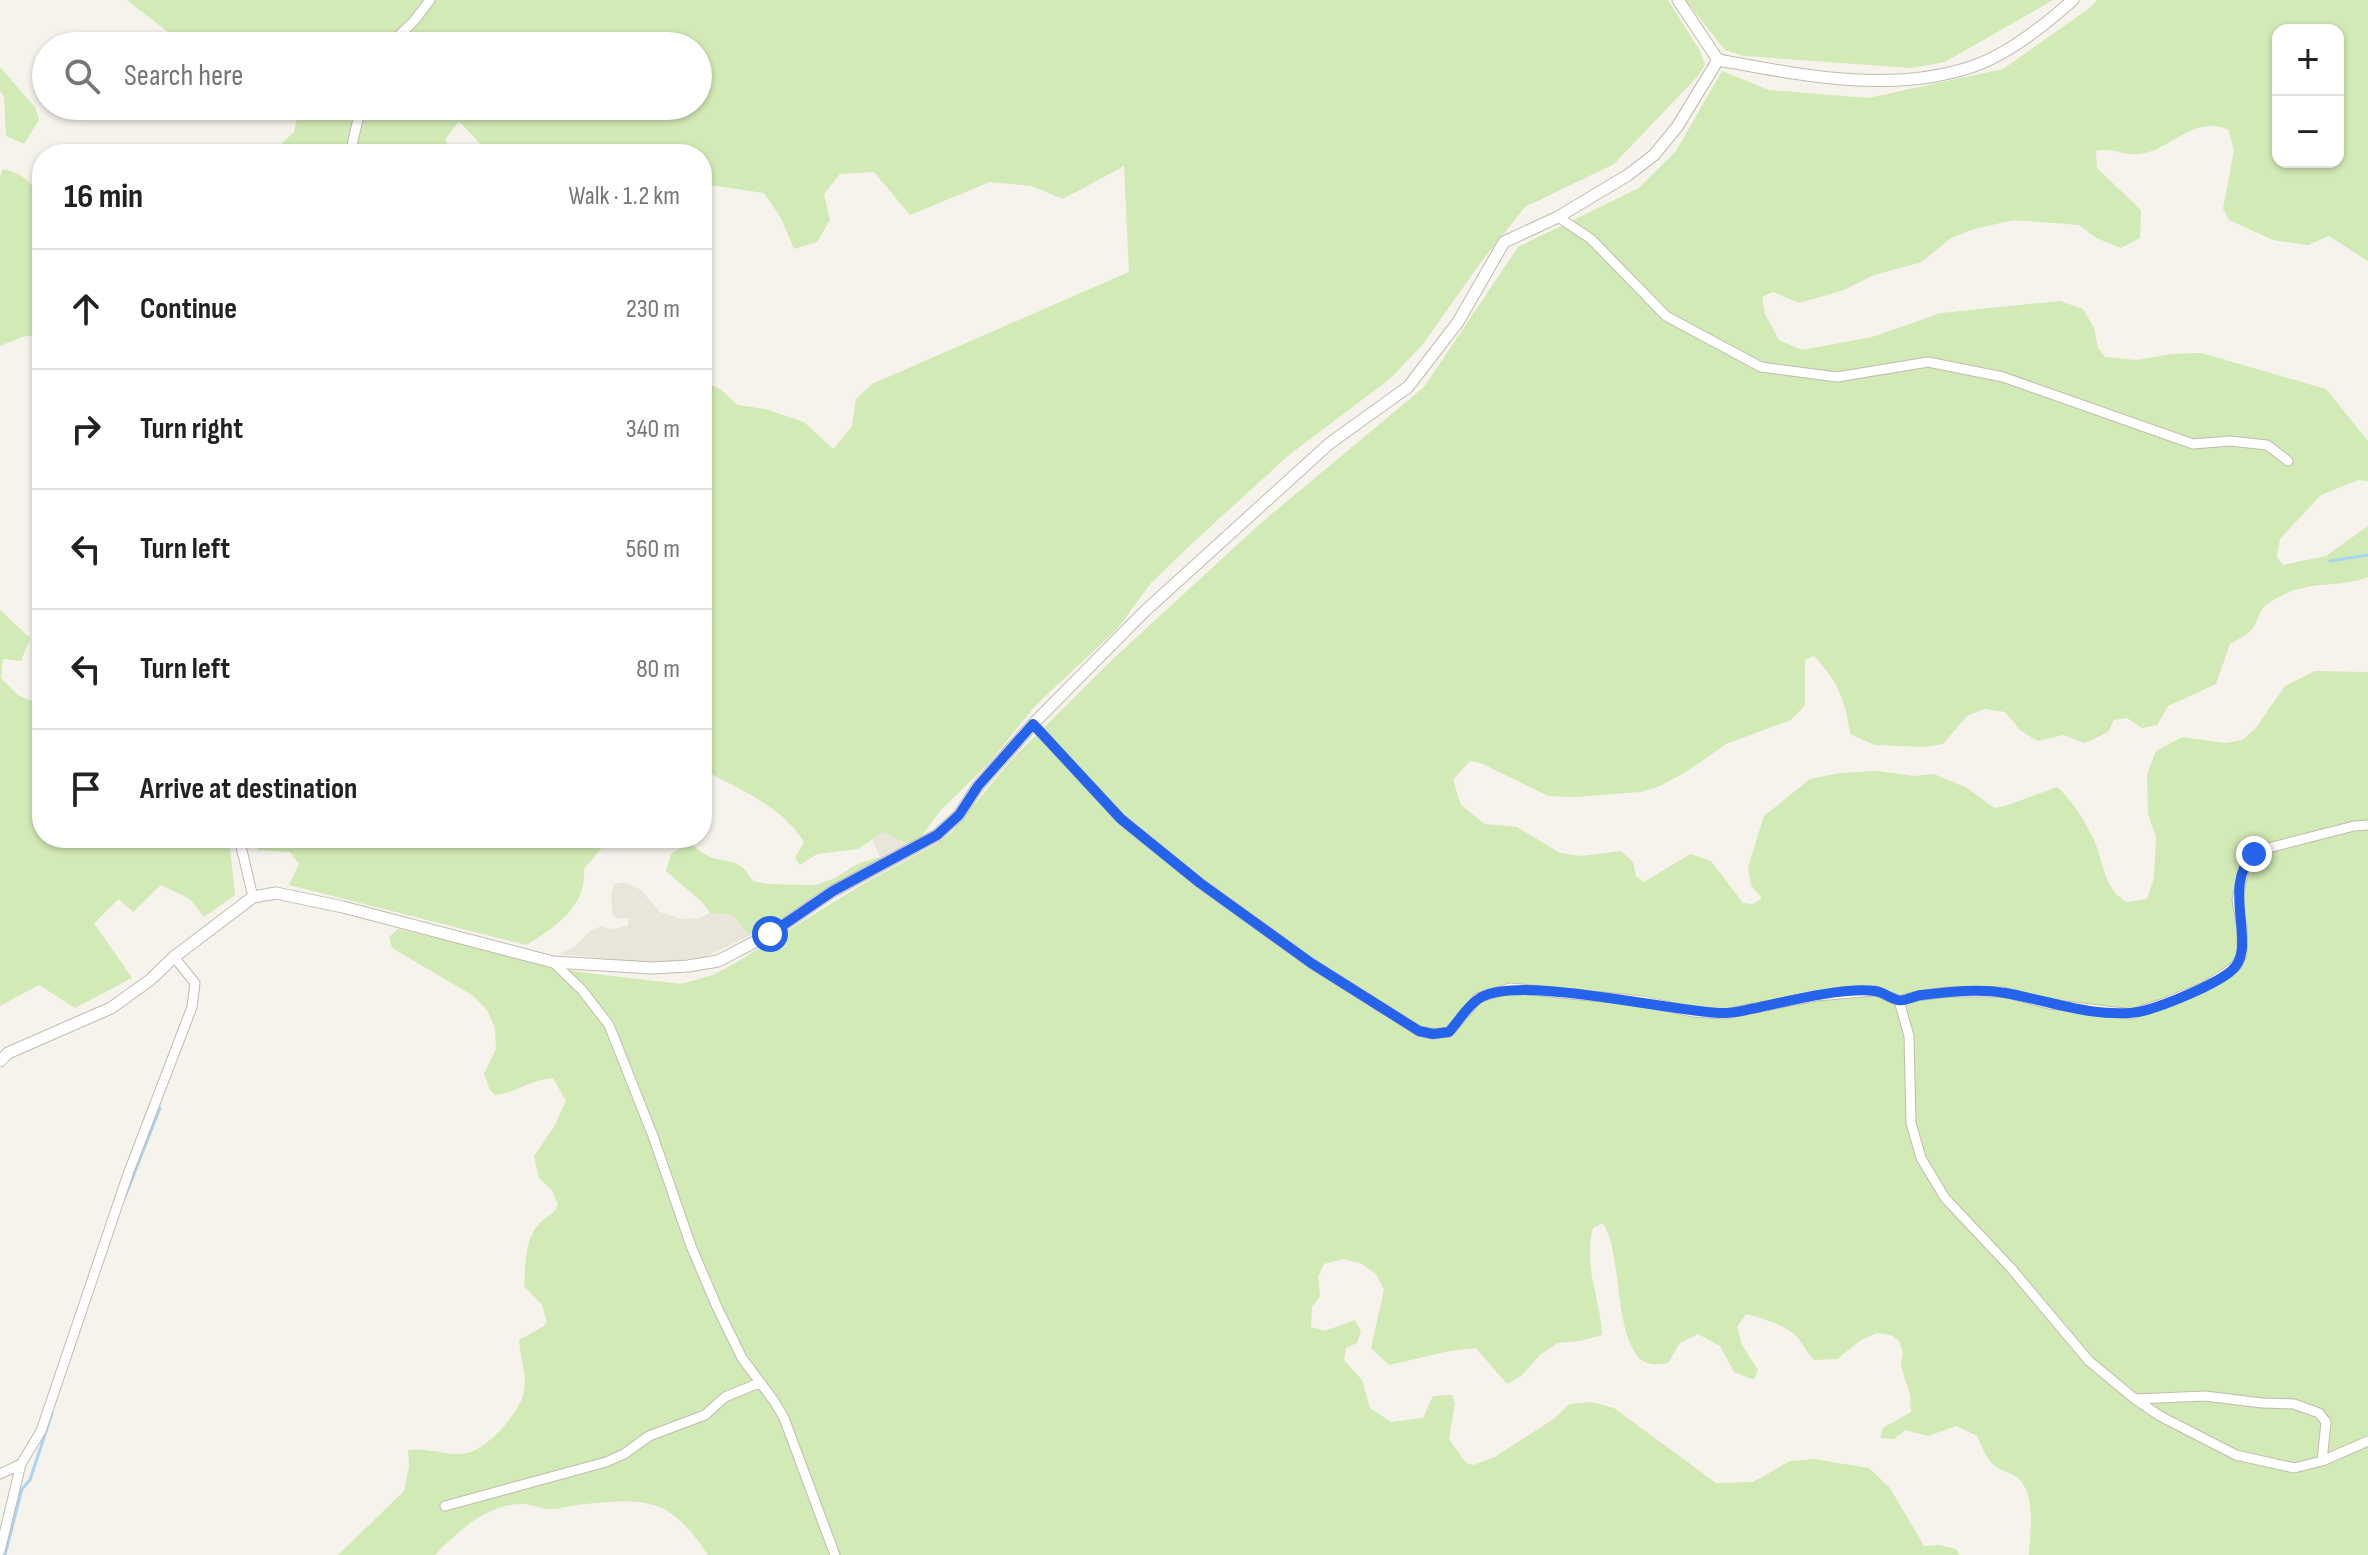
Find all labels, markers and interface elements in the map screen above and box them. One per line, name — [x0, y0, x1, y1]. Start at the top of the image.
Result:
map controls — [2272, 24, 2344, 168]
button: + — [2272, 24, 2344, 96]
search box — [32, 32, 712, 120]
icon: search — [60, 54, 104, 98]
text: Search here — [124, 58, 243, 94]
button: − — [2272, 96, 2344, 168]
text: 16 min — [64, 176, 143, 217]
text: Walk · 1.2 km — [568, 181, 680, 212]
icon: ahead — [64, 287, 108, 331]
text: Continue — [140, 291, 237, 327]
text: 230 m — [626, 294, 680, 325]
icon: right — [64, 407, 108, 451]
text: Turn right — [140, 411, 243, 447]
text: 340 m — [626, 414, 680, 445]
icon: left — [64, 527, 108, 571]
text: Turn left — [140, 531, 230, 567]
text: 560 m — [626, 534, 680, 565]
icon: left — [64, 647, 108, 691]
text: Turn left — [140, 651, 230, 687]
text: 80 m — [636, 654, 680, 685]
icon: arrive — [64, 767, 108, 811]
text: Arrive at destination — [140, 771, 357, 807]
route end — [2236, 836, 2272, 872]
route start — [752, 916, 788, 952]

